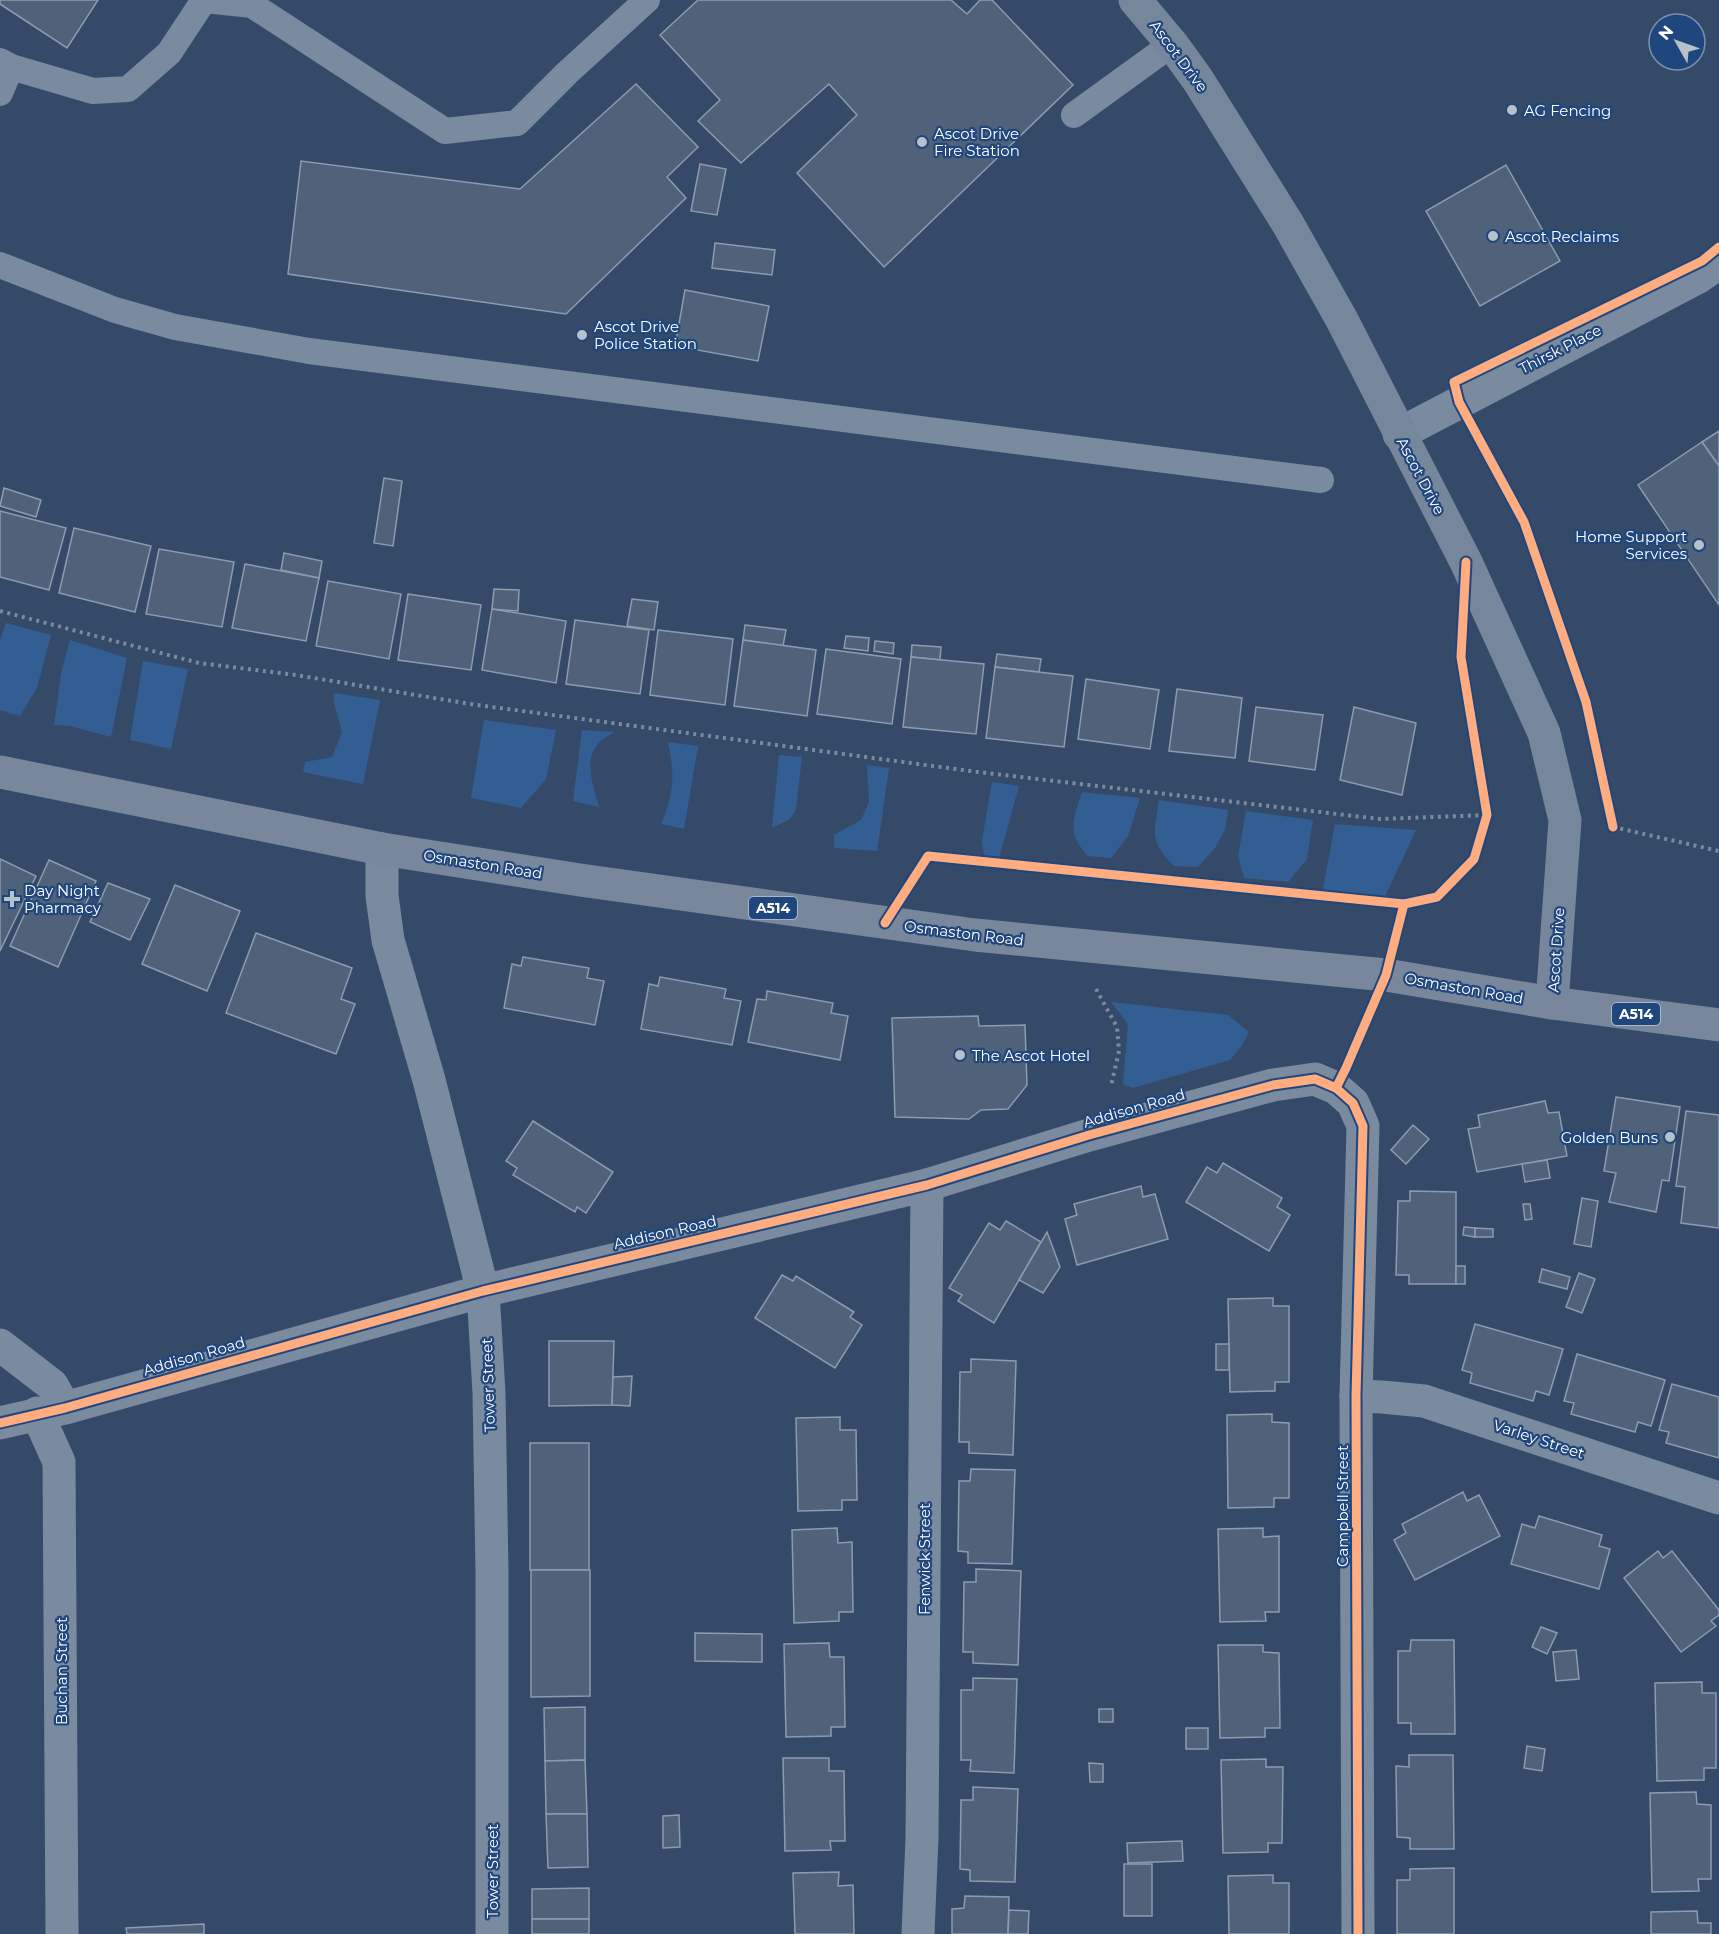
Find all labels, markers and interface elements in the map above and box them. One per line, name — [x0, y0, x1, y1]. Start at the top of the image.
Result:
north arrow — [1647, 12, 1707, 72]
street label: Ascot Drive — [1146, 16, 1212, 96]
text: N — [1654, 22, 1677, 44]
place label: AG Fencing — [1524, 101, 1611, 120]
marker: AG Fencing — [1505, 103, 1519, 117]
place label: Ascot Drive Fire Station — [934, 124, 1020, 160]
marker: Ascot Drive Fire Station — [915, 135, 929, 149]
place label: Ascot Reclaims — [1505, 227, 1619, 246]
marker: Ascot Reclaims — [1486, 229, 1500, 243]
place label: Ascot Drive Police Station — [594, 317, 697, 353]
street label: Thirsk Place — [1516, 320, 1604, 378]
marker: Ascot Drive Police Station — [575, 328, 589, 342]
street label: Ascot Drive — [1393, 434, 1449, 518]
place label: Home Support Services — [1575, 527, 1687, 563]
marker: Home Support Services — [1692, 538, 1706, 552]
street label: Osmaston Road — [422, 845, 544, 883]
place label: Day Night Pharmacy — [24, 881, 102, 917]
marker: Day Night Pharmacy — [5, 892, 19, 906]
road number: A514 — [749, 897, 797, 919]
street label: Ascot Drive — [1544, 907, 1568, 993]
street label: Osmaston Road — [903, 916, 1025, 950]
street label: Osmaston Road — [1403, 968, 1525, 1008]
road number: A514 — [1612, 1003, 1660, 1025]
place label: The Ascot Hotel — [972, 1046, 1090, 1065]
marker: The Ascot Hotel — [953, 1048, 967, 1062]
street label: Addison Road — [1081, 1084, 1187, 1132]
place label: Golden Buns — [1561, 1128, 1658, 1147]
marker: Golden Buns — [1663, 1130, 1677, 1144]
street label: Addison Road — [612, 1211, 718, 1253]
street label: Addison Road — [141, 1332, 247, 1380]
street label: Tower Street — [477, 1338, 499, 1432]
street label: Varley Street — [1491, 1415, 1587, 1463]
street label: Campbell Street — [1333, 1445, 1352, 1567]
street label: Fenwick Street — [915, 1503, 934, 1615]
street label: Buchan Street — [52, 1617, 71, 1725]
street label: Tower Street — [483, 1824, 502, 1918]

